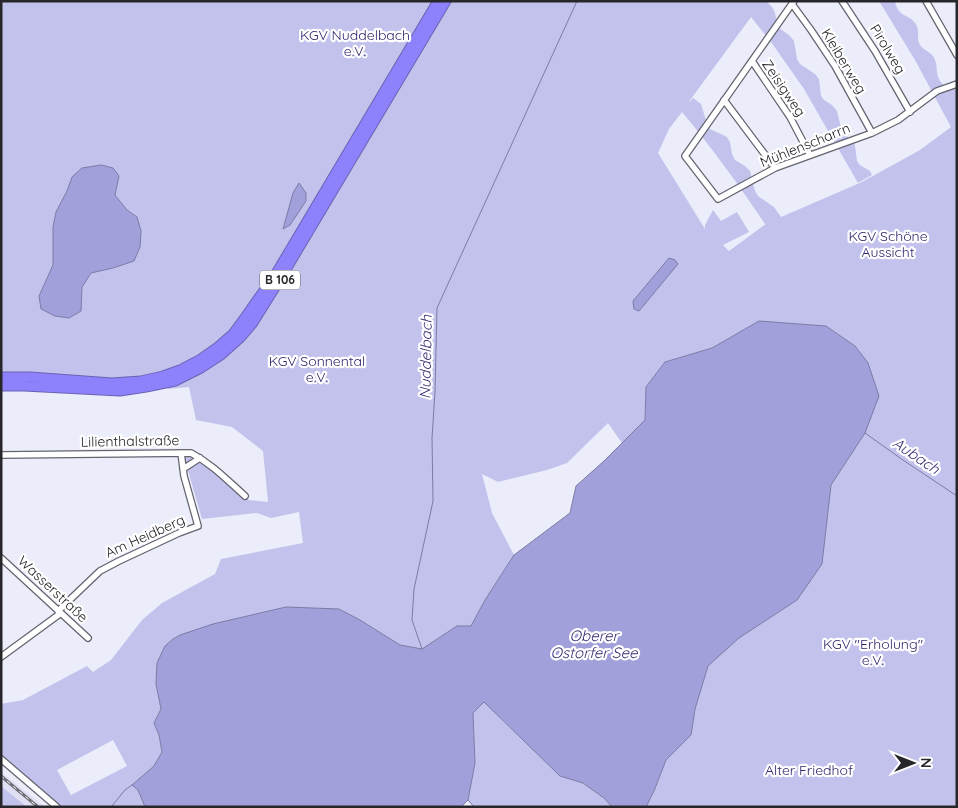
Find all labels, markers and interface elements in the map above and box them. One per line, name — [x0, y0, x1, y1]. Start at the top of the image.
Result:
street label: Pirolweg — [866, 21, 910, 77]
street label: Kleiberweg — [817, 25, 871, 97]
park label: KGV Nuddelbach e.V. — [300, 26, 410, 60]
street label: Zeisigweg — [758, 56, 810, 120]
street label: Mühlenscharrn — [757, 119, 853, 171]
park label: KGV Schöne Aussicht — [848, 227, 928, 261]
road number: B 106 — [260, 270, 300, 290]
water label: Nuddelbach — [415, 314, 436, 399]
park label: KGV Sonnental e.V. — [269, 352, 365, 386]
street label: Lilienthalstraße — [81, 431, 179, 451]
water label: Aubach — [889, 433, 944, 478]
street label: Am Heidberg — [102, 510, 188, 562]
street label: Wasserstraße — [14, 552, 92, 626]
water label: Oberer Ostorfer See — [551, 626, 638, 662]
park label: KGV "Erholung" e.V. — [823, 635, 923, 669]
north arrow — [888, 738, 938, 788]
text: N — [917, 758, 935, 768]
park label: Alter Friedhof — [765, 761, 853, 779]

